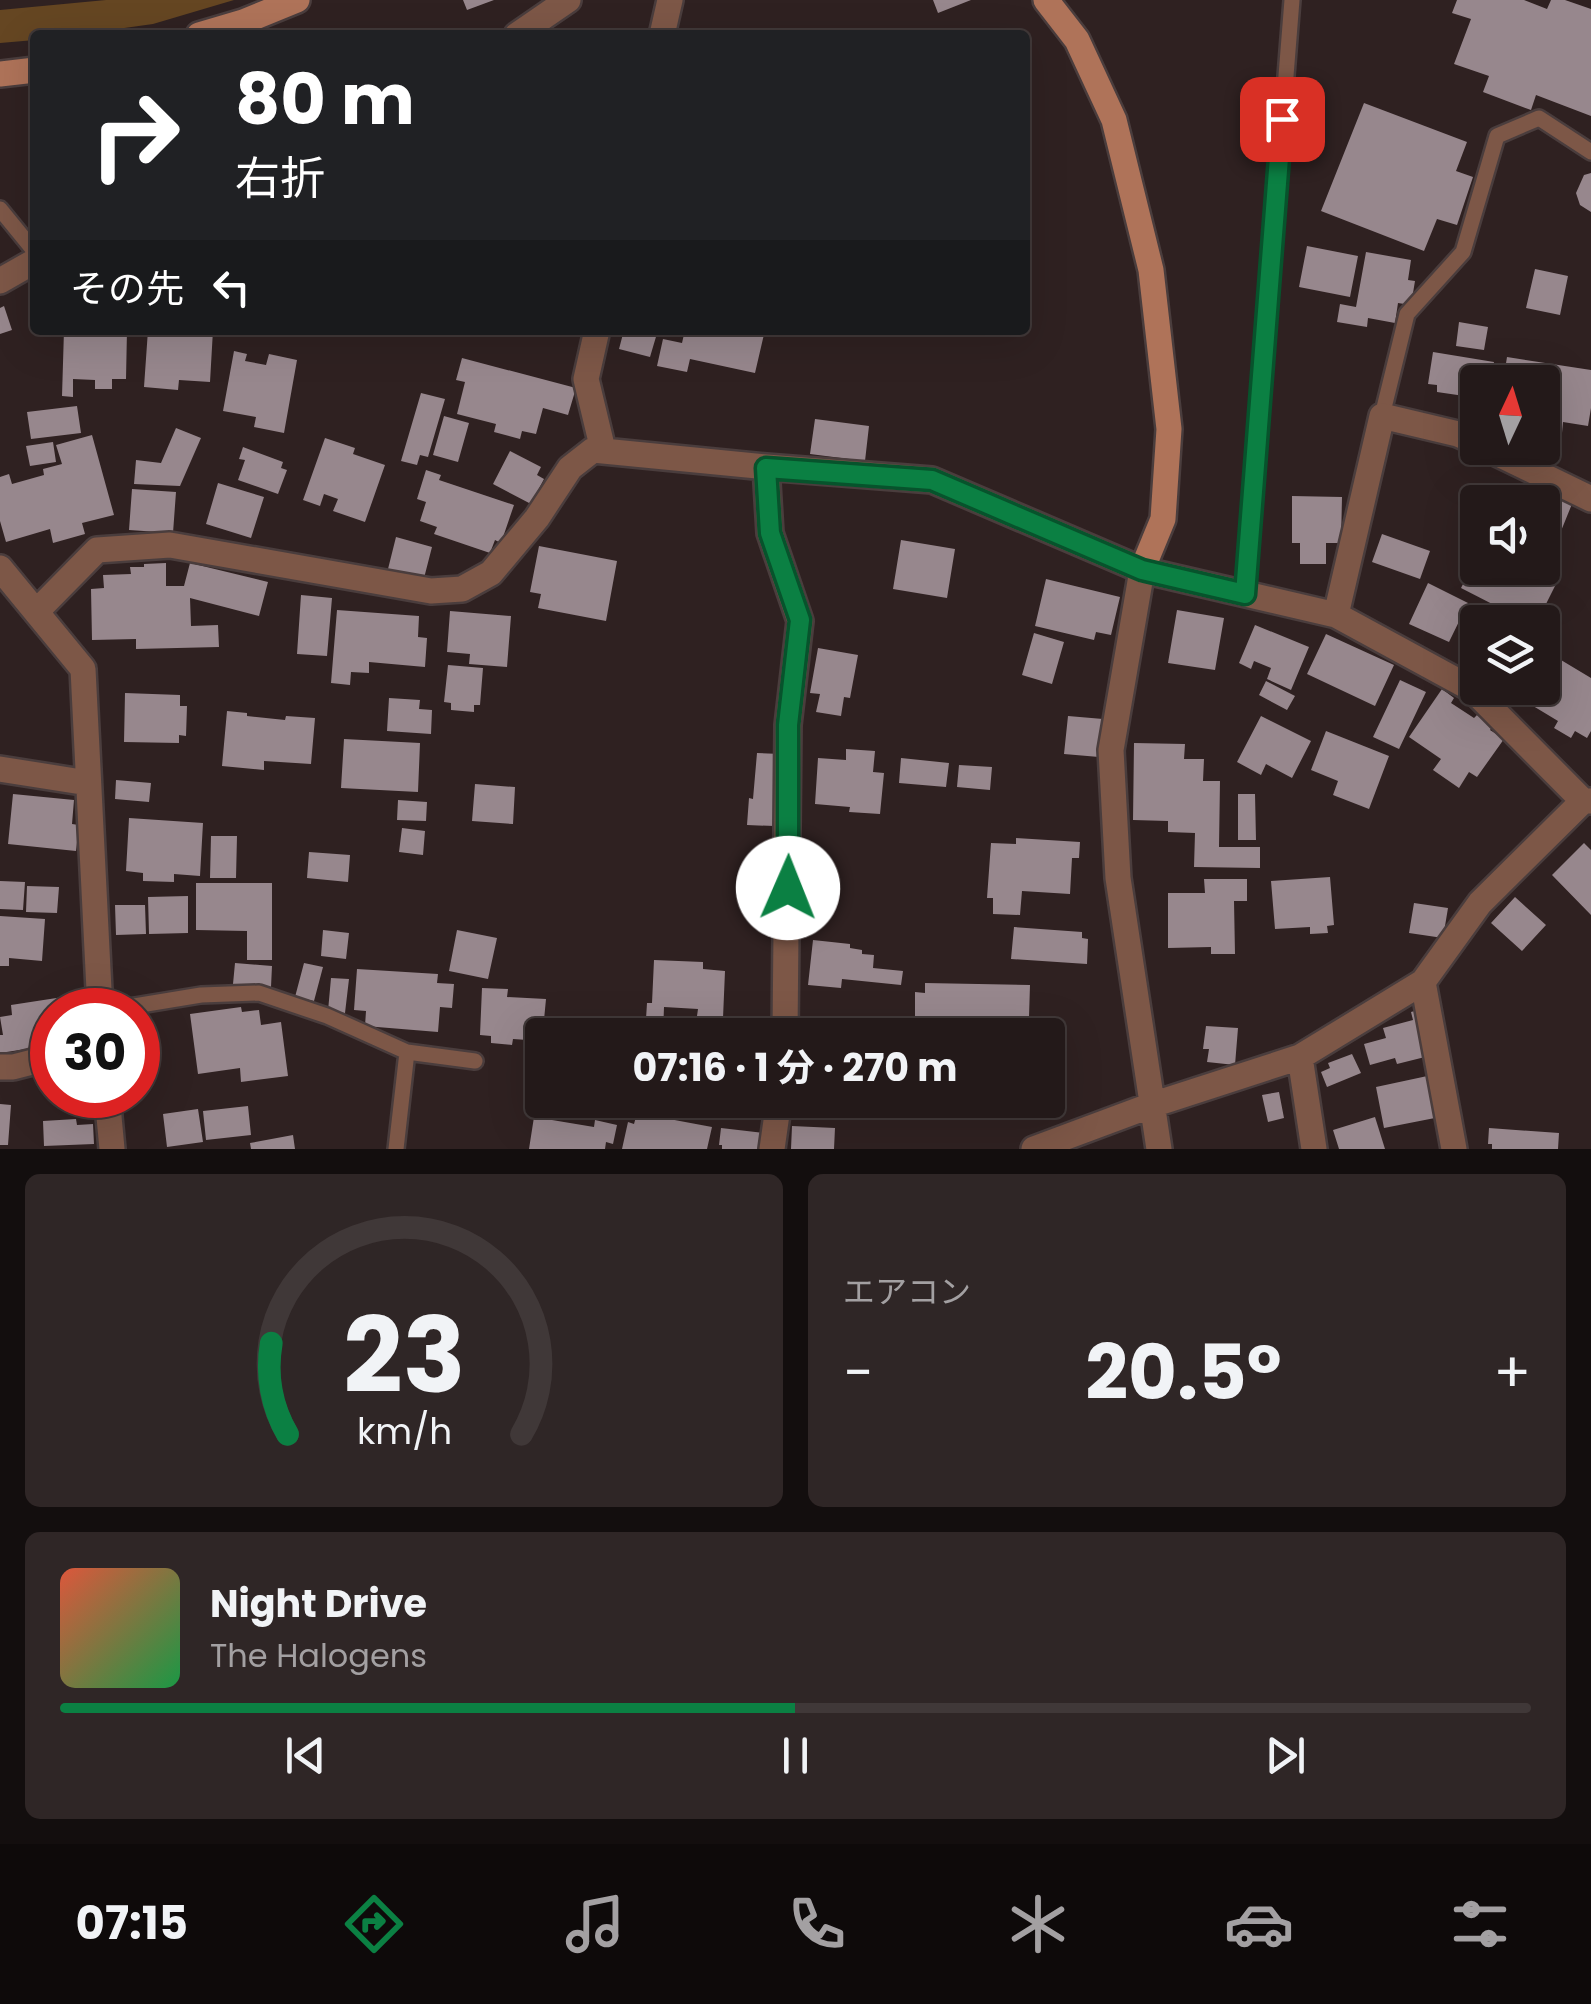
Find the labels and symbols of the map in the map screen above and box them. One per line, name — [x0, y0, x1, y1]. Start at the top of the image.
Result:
pin — [1240, 77, 1325, 162]
north arrow — [1460, 365, 1560, 465]
position arrow — [736, 836, 840, 940]
speed limit sign: 30 — [30, 988, 160, 1118]

